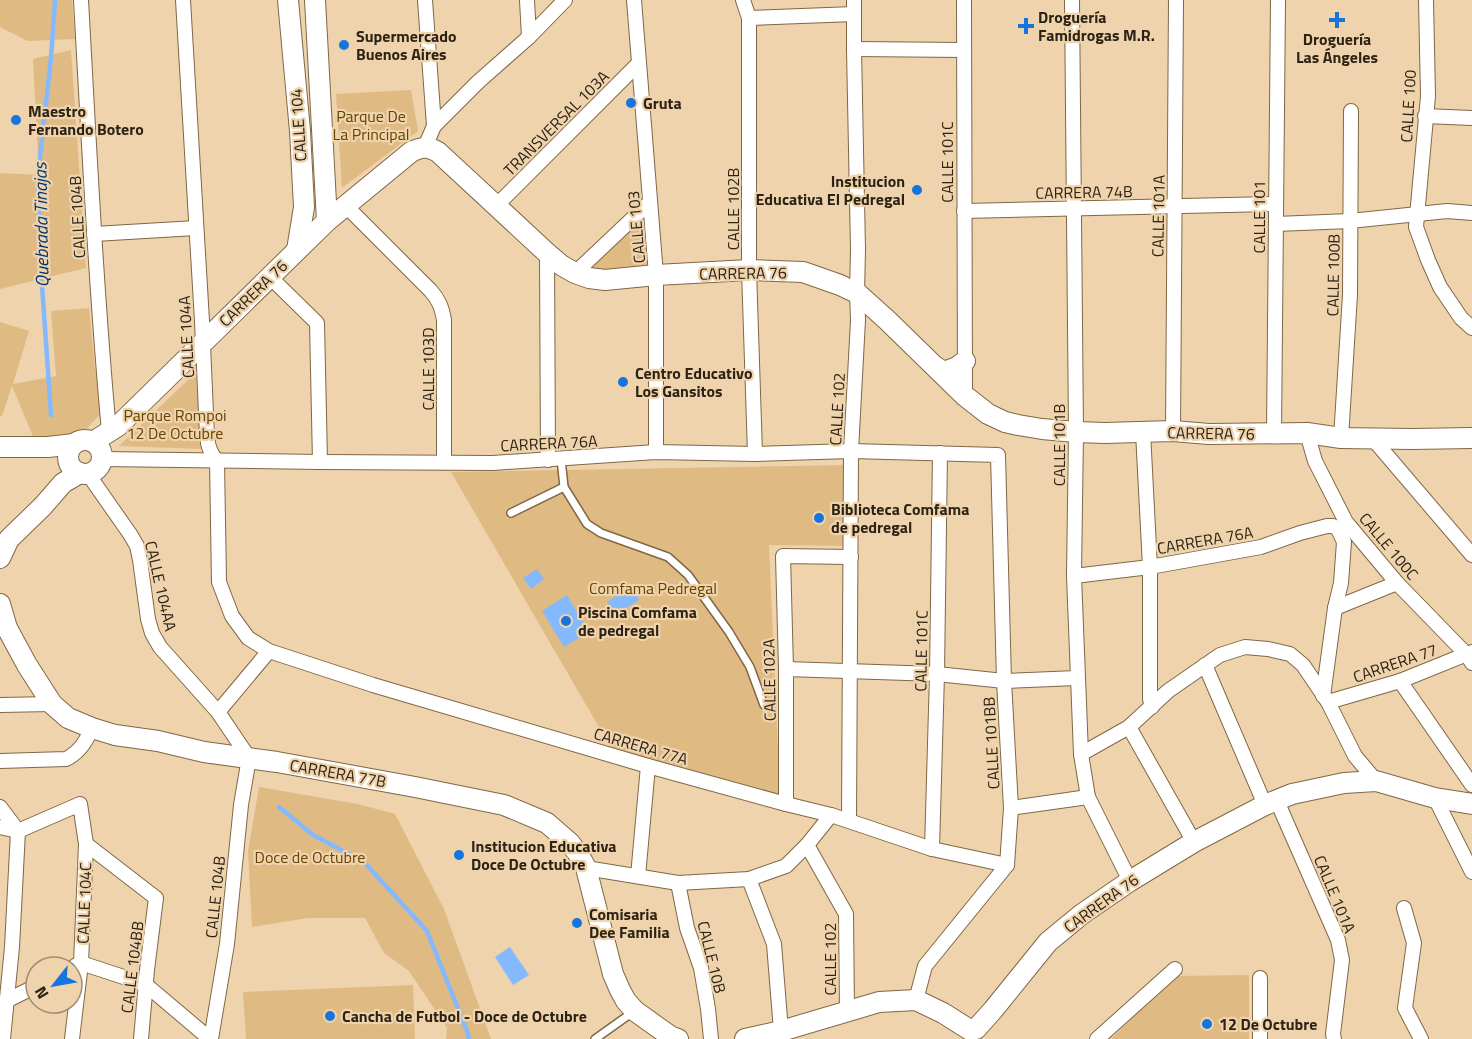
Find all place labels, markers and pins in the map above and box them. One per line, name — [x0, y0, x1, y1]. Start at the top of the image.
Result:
place label: Droguería Famidrogas M.R. — [1038, 5, 1155, 47]
marker: Droguería Las Ángeles — [1330, 13, 1344, 27]
marker: Droguería Famidrogas M.R. — [1019, 19, 1033, 33]
place label: Supermercado Buenos Aires — [356, 24, 457, 66]
place label: Droguería Las Ángeles — [1296, 27, 1378, 69]
marker: Supermercado Buenos Aires — [337, 38, 351, 52]
place label: Gruta — [643, 91, 682, 115]
marker: Gruta — [624, 96, 638, 110]
place label: Maestro Fernando Botero — [28, 99, 144, 141]
marker: Maestro Fernando Botero — [9, 113, 23, 127]
place label: Institucion Educativa El Pedregal — [756, 169, 905, 211]
marker: Institucion Educativa El Pedregal — [910, 183, 924, 197]
place label: Centro Educativo Los Gansitos — [635, 361, 752, 403]
marker: Centro Educativo Los Gansitos — [616, 375, 630, 389]
place label: Biblioteca Comfama de pedregal — [831, 497, 969, 539]
marker: Biblioteca Comfama de pedregal — [812, 511, 826, 525]
place label: Piscina Comfama de pedregal — [578, 600, 697, 642]
marker: Piscina Comfama de pedregal — [559, 614, 573, 628]
place label: Institucion Educativa Doce De Octubre — [471, 834, 616, 876]
marker: Institucion Educativa Doce De Octubre — [452, 848, 466, 862]
place label: Comisaria Dee Familia — [589, 902, 670, 944]
marker: Comisaria Dee Familia — [570, 916, 584, 930]
place label: Cancha de Futbol - Doce de Octubre — [342, 1004, 587, 1028]
marker: Cancha de Futbol - Doce de Octubre — [323, 1009, 337, 1023]
place label: 12 De Octubre — [1219, 1012, 1317, 1036]
marker: 12 De Octubre — [1200, 1017, 1214, 1031]

